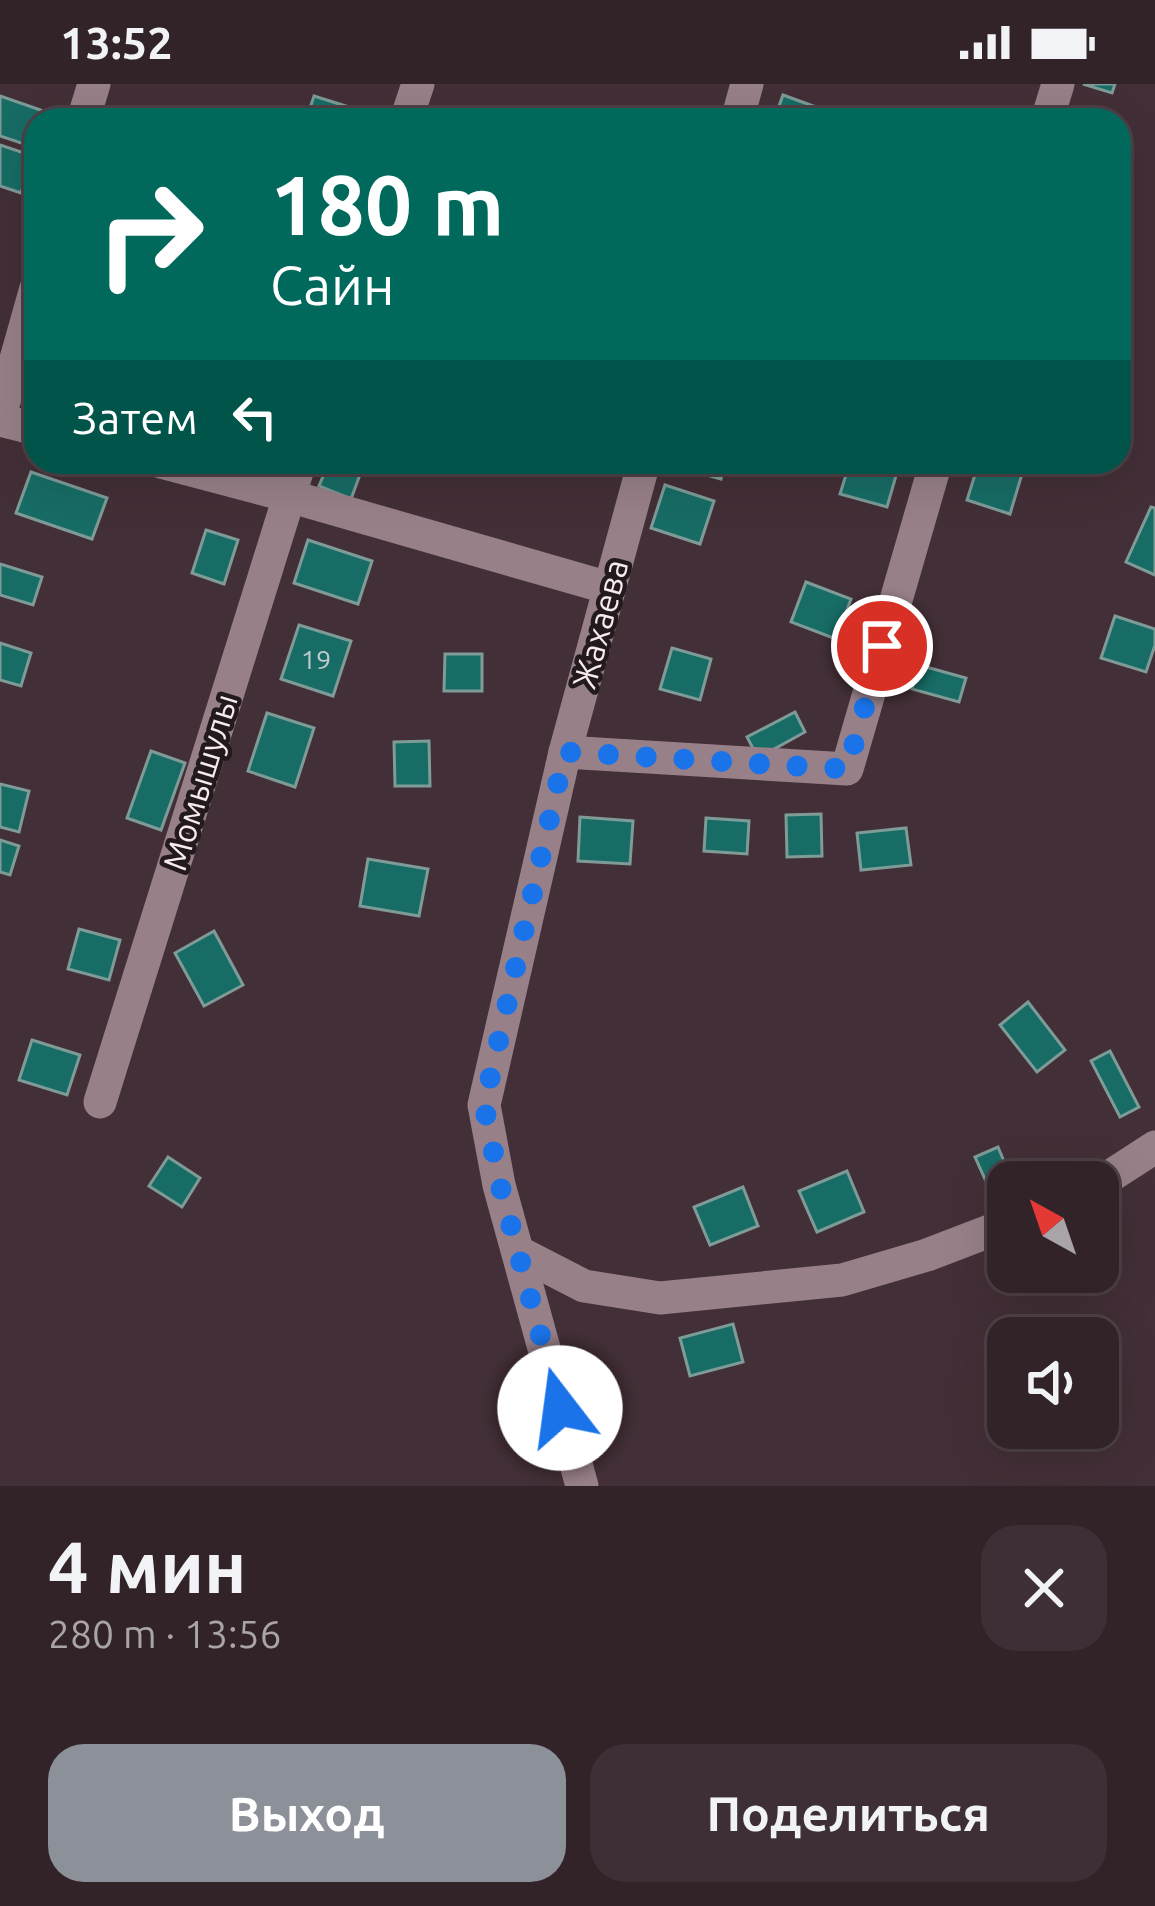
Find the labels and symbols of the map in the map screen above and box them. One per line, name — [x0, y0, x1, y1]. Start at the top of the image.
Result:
street label: Жахаева — [565, 555, 635, 693]
pin — [831, 595, 933, 697]
house number: 19 — [301, 644, 331, 674]
street label: Момышулы — [155, 689, 244, 875]
north arrow — [987, 1161, 1119, 1293]
position arrow — [497, 1345, 623, 1471]

